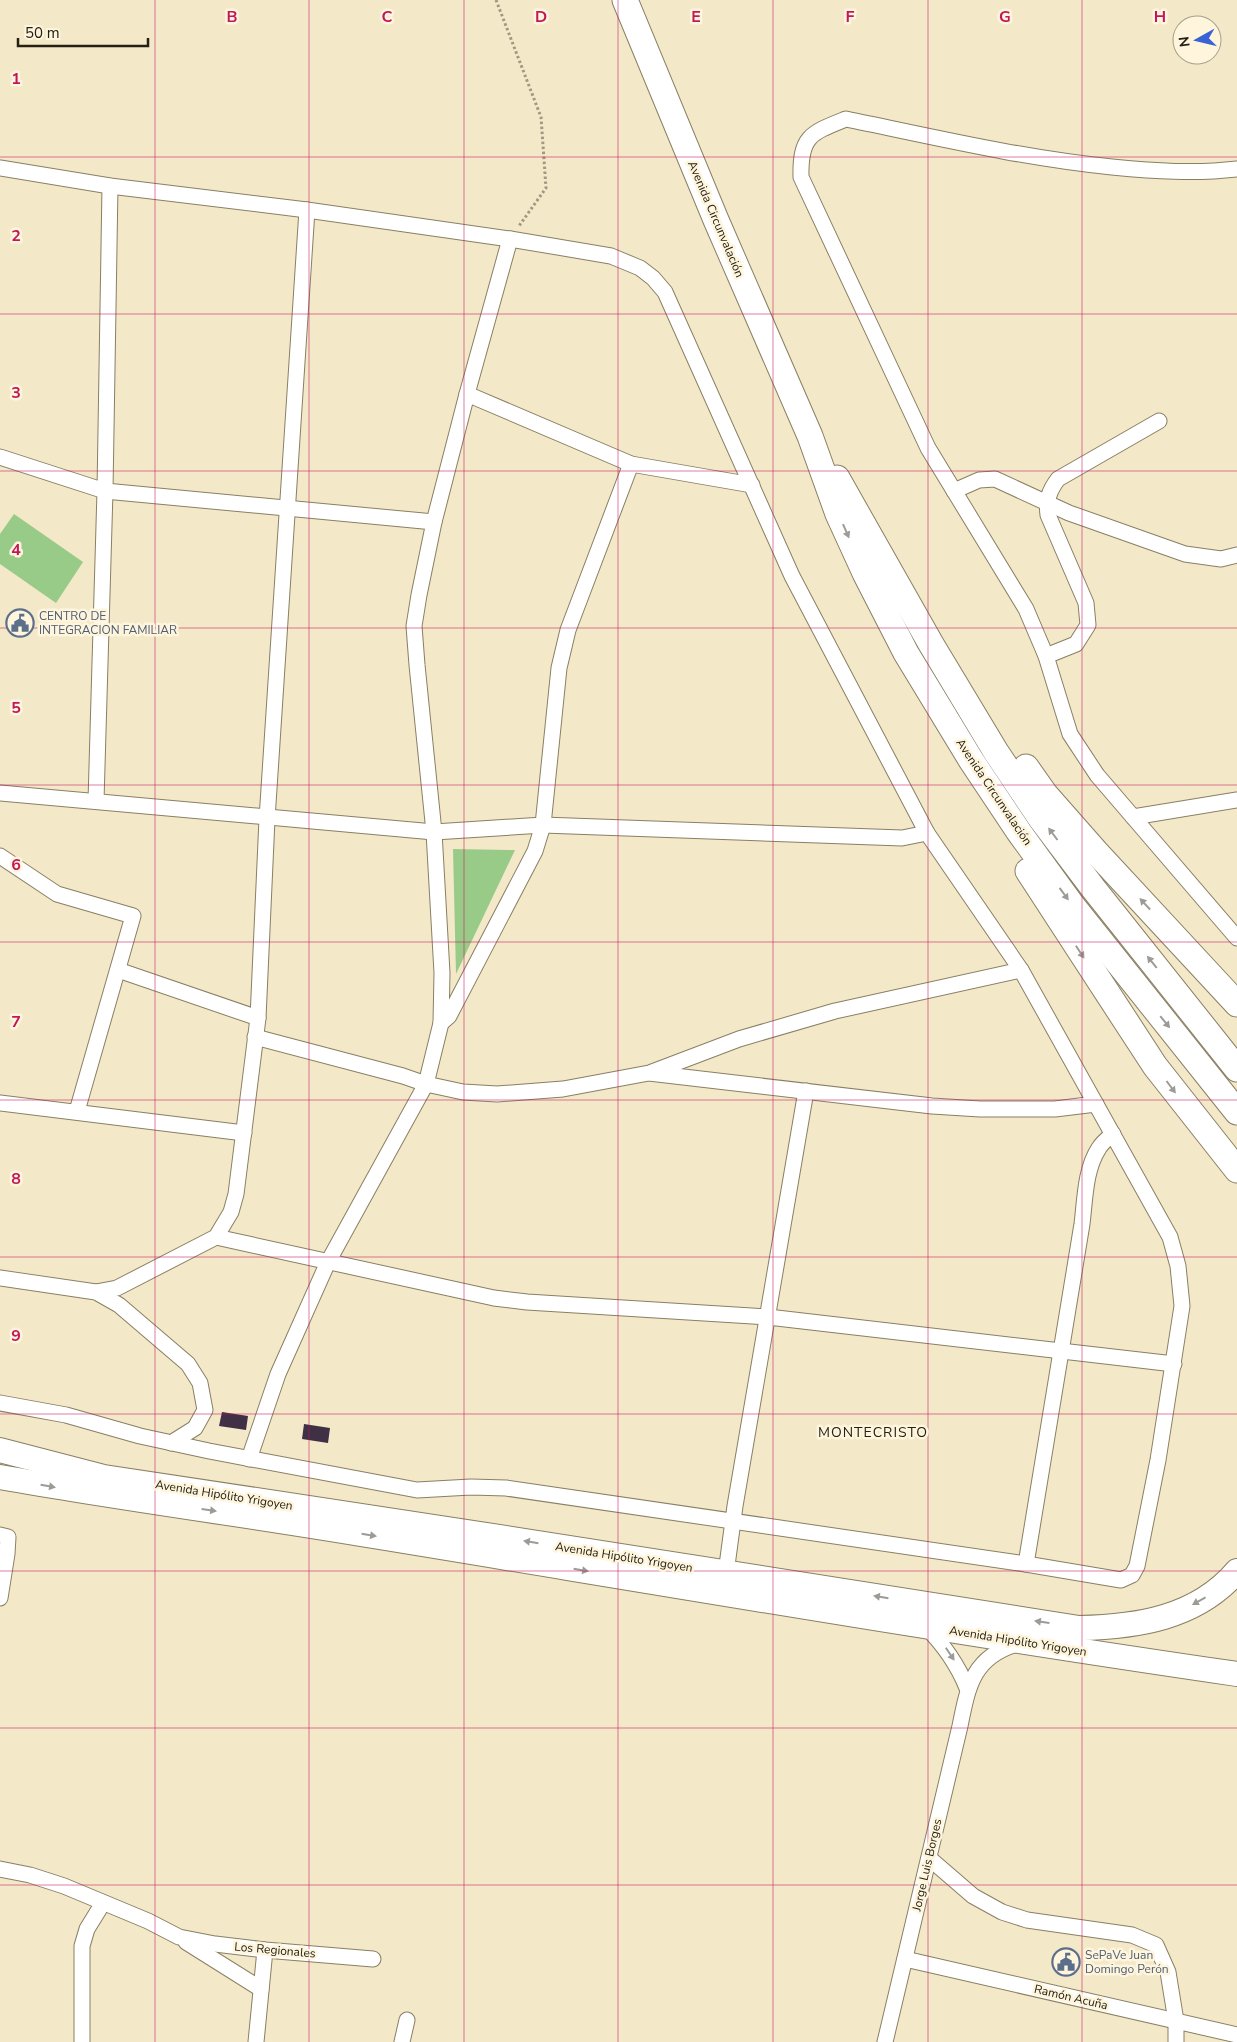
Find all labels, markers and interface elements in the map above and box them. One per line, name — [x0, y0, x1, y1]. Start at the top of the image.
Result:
text: B — [226, 6, 238, 28]
text: C — [382, 6, 393, 28]
text: D — [535, 6, 547, 28]
text: E — [691, 6, 701, 28]
text: F — [846, 6, 855, 28]
text: G — [999, 6, 1011, 28]
text: H — [1154, 6, 1166, 28]
scale bar — [18, 15, 148, 47]
north arrow — [1172, 15, 1222, 65]
text: 50 m — [25, 23, 60, 43]
text: N — [1174, 35, 1195, 48]
text: 1 — [11, 68, 21, 90]
street label: Avenida Circunvalación — [684, 158, 748, 280]
text: 2 — [11, 225, 21, 247]
text: 3 — [11, 382, 21, 404]
one-way arrow — [842, 524, 850, 538]
text: 4 — [11, 539, 21, 561]
public building icon: CENTRO DE INTEGRACION FAMILIAR — [5, 608, 35, 638]
place label: CENTRO DE INTEGRACION FAMILIAR — [39, 608, 177, 638]
text: 5 — [11, 697, 21, 719]
street label: Avenida Circunvalación — [952, 736, 1036, 848]
one-way arrow — [1047, 828, 1058, 841]
text: 6 — [11, 854, 21, 876]
one-way arrow — [1059, 887, 1070, 900]
one-way arrow — [1139, 898, 1150, 911]
one-way arrow — [1076, 946, 1085, 959]
one-way arrow — [1147, 956, 1158, 969]
text: 7 — [11, 1011, 21, 1033]
one-way arrow — [1159, 1015, 1170, 1028]
one-way arrow — [1166, 1080, 1177, 1093]
text: 8 — [11, 1168, 21, 1190]
text: 9 — [11, 1325, 21, 1347]
district label: MONTECRISTO — [818, 1423, 928, 1442]
street label: Avenida Hipólito Yrigoyen — [154, 1476, 294, 1514]
one-way arrow — [40, 1482, 56, 1490]
one-way arrow — [201, 1506, 217, 1514]
one-way arrow — [362, 1532, 378, 1540]
one-way arrow — [522, 1537, 538, 1545]
street label: Avenida Hipólito Yrigoyen — [554, 1538, 694, 1576]
one-way arrow — [574, 1566, 590, 1574]
one-way arrow — [873, 1593, 889, 1601]
one-way arrow — [1192, 1596, 1206, 1605]
one-way arrow — [1034, 1618, 1050, 1626]
street label: Avenida Hipólito Yrigoyen — [948, 1622, 1088, 1660]
one-way arrow — [945, 1647, 955, 1661]
street label: Jorge Luis Borges — [908, 1817, 945, 1914]
street label: Los Regionales — [234, 1938, 317, 1962]
public building icon: SePaVe Juan Domingo Perón — [1051, 1947, 1081, 1977]
place label: SePaVe Juan Domingo Perón — [1085, 1947, 1169, 1977]
street label: Ramón Acuña — [1032, 1981, 1110, 2013]

